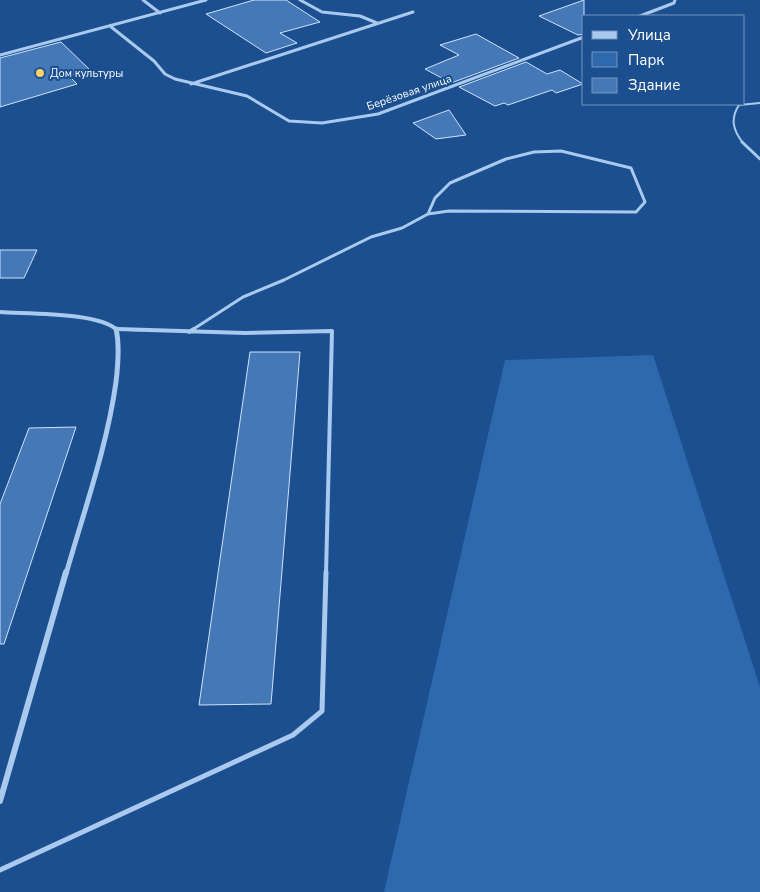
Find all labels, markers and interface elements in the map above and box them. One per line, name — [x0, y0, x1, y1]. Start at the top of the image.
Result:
legend — [582, 15, 745, 105]
text: Улица — [627, 25, 671, 45]
text: Парк — [628, 50, 664, 70]
place label: Дом культуры — [50, 66, 123, 81]
marker: Дом культуры — [34, 67, 46, 79]
street label: Берёзовая улица — [365, 71, 454, 114]
text: Здание — [628, 75, 680, 95]

